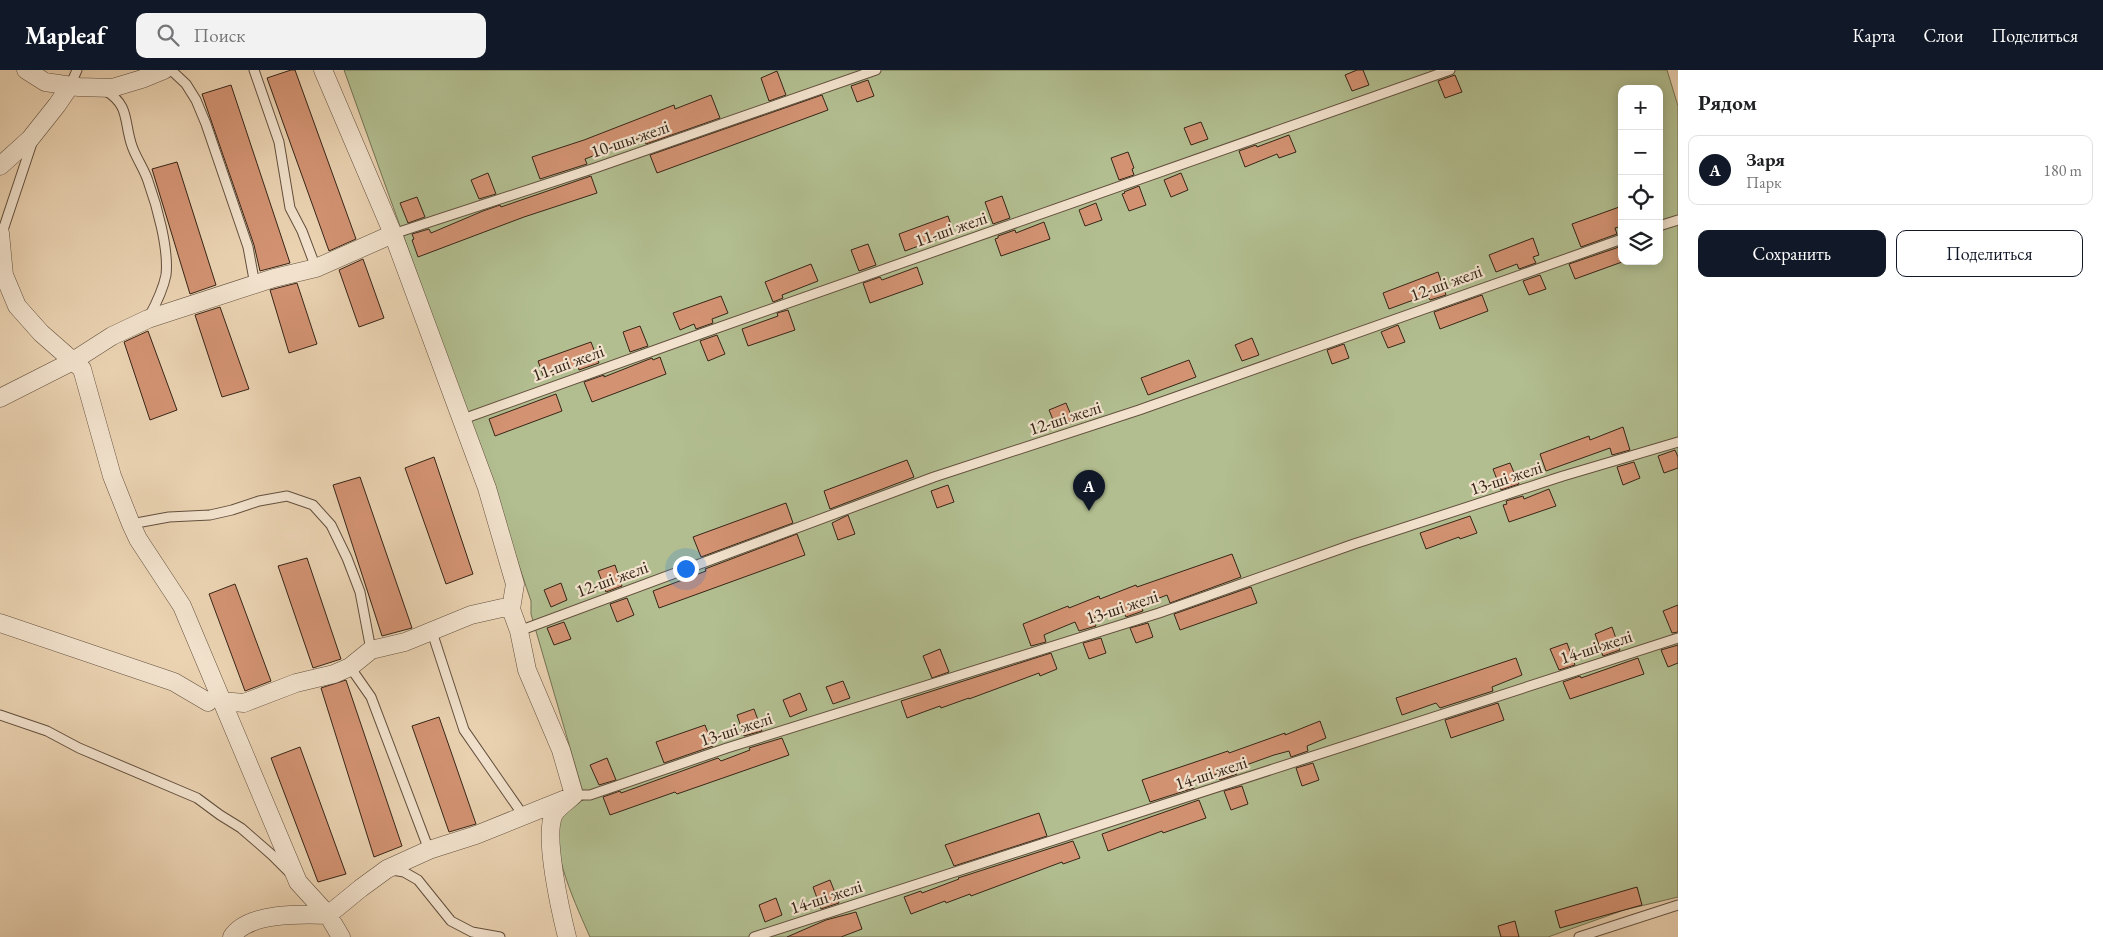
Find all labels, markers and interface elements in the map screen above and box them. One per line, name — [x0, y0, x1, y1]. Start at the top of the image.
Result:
search box — [136, 13, 486, 58]
text: Mapleaf — [25, 20, 106, 51]
icon: search — [154, 21, 182, 49]
text: Поиск — [194, 23, 245, 48]
text: Карта — [1853, 24, 1896, 47]
text: Слои — [1924, 24, 1963, 47]
text: Поделиться — [1991, 24, 2078, 47]
map controls — [1618, 85, 1663, 265]
button: + — [1618, 85, 1663, 130]
text: Рядом — [1698, 89, 1757, 116]
street label: 10-шы желі — [588, 114, 673, 163]
button: − — [1618, 130, 1663, 175]
text: Заря — [1746, 147, 1785, 172]
text: A — [1709, 160, 1721, 181]
text: 180 m — [2043, 160, 2082, 181]
text: Парк — [1746, 172, 1782, 193]
button: locate — [1618, 175, 1663, 220]
street label: 11-ші желі — [912, 205, 991, 252]
button: layers — [1618, 220, 1663, 265]
button: Сохранить — [1698, 230, 1886, 277]
button: Поделиться — [1896, 230, 2083, 277]
street label: 12-ші желі — [1407, 259, 1486, 306]
street label: 11-ші желі — [529, 339, 608, 386]
street label: 12-ші желі — [1026, 395, 1105, 440]
street label: 13-ші желі — [1467, 455, 1546, 500]
pin: A — [1073, 470, 1105, 511]
street label: 12-ші желі — [573, 555, 652, 602]
your location — [673, 556, 699, 582]
street label: 13-ші желі — [1083, 584, 1162, 629]
street label: 14-ші желі — [1557, 624, 1636, 669]
street label: 13-ші желі — [697, 706, 776, 751]
street label: 14-ші желі — [1172, 750, 1251, 795]
street label: 14-ші желі — [787, 874, 866, 919]

